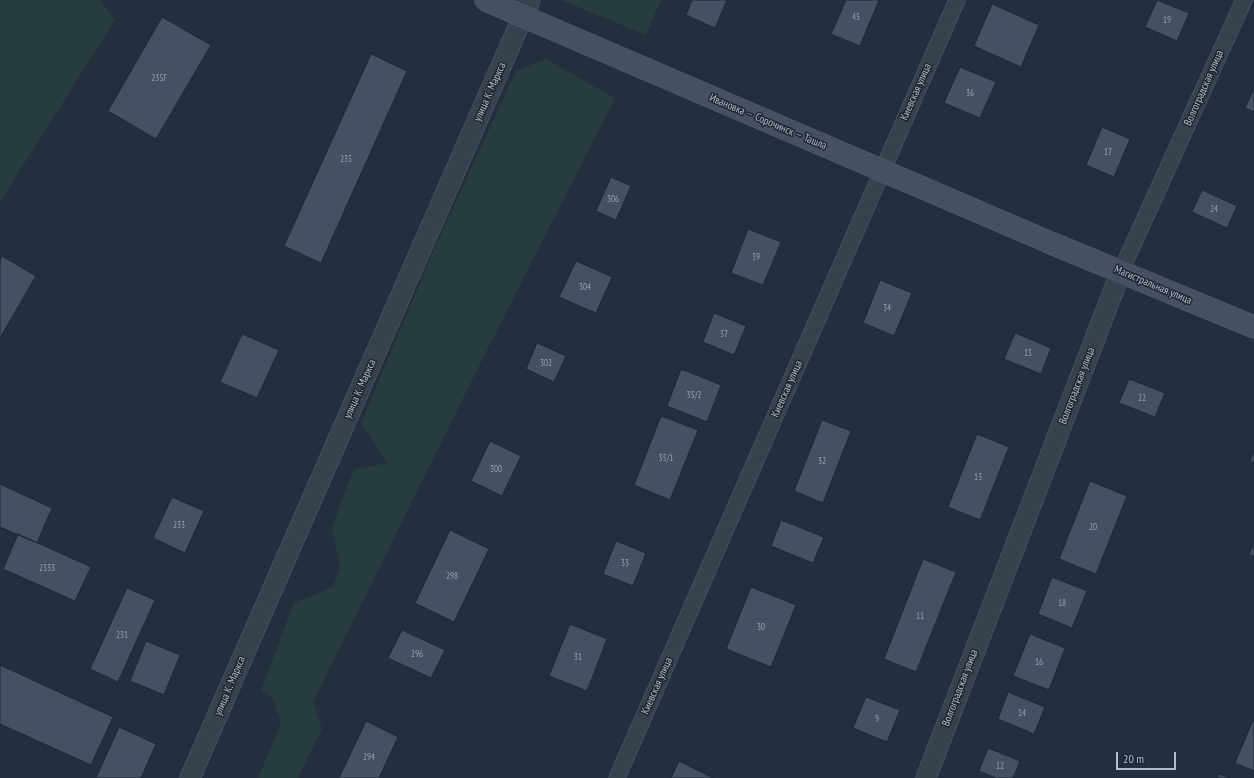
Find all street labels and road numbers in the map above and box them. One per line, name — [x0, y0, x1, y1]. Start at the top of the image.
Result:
street label: Волгоградская улица — [1181, 48, 1227, 128]
street label: улица К. Маркса — [471, 60, 509, 124]
street label: Киевская улица — [898, 61, 934, 123]
street label: Ивановка — Сорочинск — Ташла — [707, 91, 829, 153]
street label: Магистральная улица — [1112, 263, 1194, 307]
street label: Волгоградская улица — [1056, 346, 1098, 426]
street label: улица К. Маркса — [341, 357, 379, 421]
street label: Киевская улица — [769, 358, 805, 420]
street label: Волгоградская улица — [939, 648, 981, 728]
street label: улица К. Маркса — [212, 654, 248, 718]
street label: Киевская улица — [639, 655, 675, 717]

